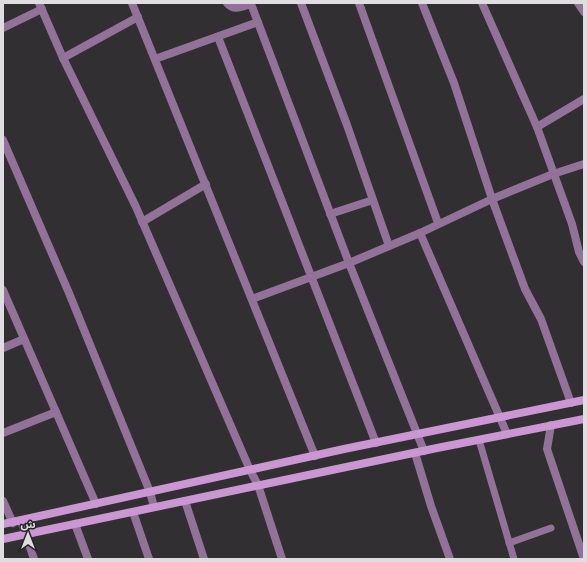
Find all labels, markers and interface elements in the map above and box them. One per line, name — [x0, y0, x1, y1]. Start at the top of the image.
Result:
north arrow — [8, 514, 48, 554]
text: ش — [20, 518, 36, 531]

